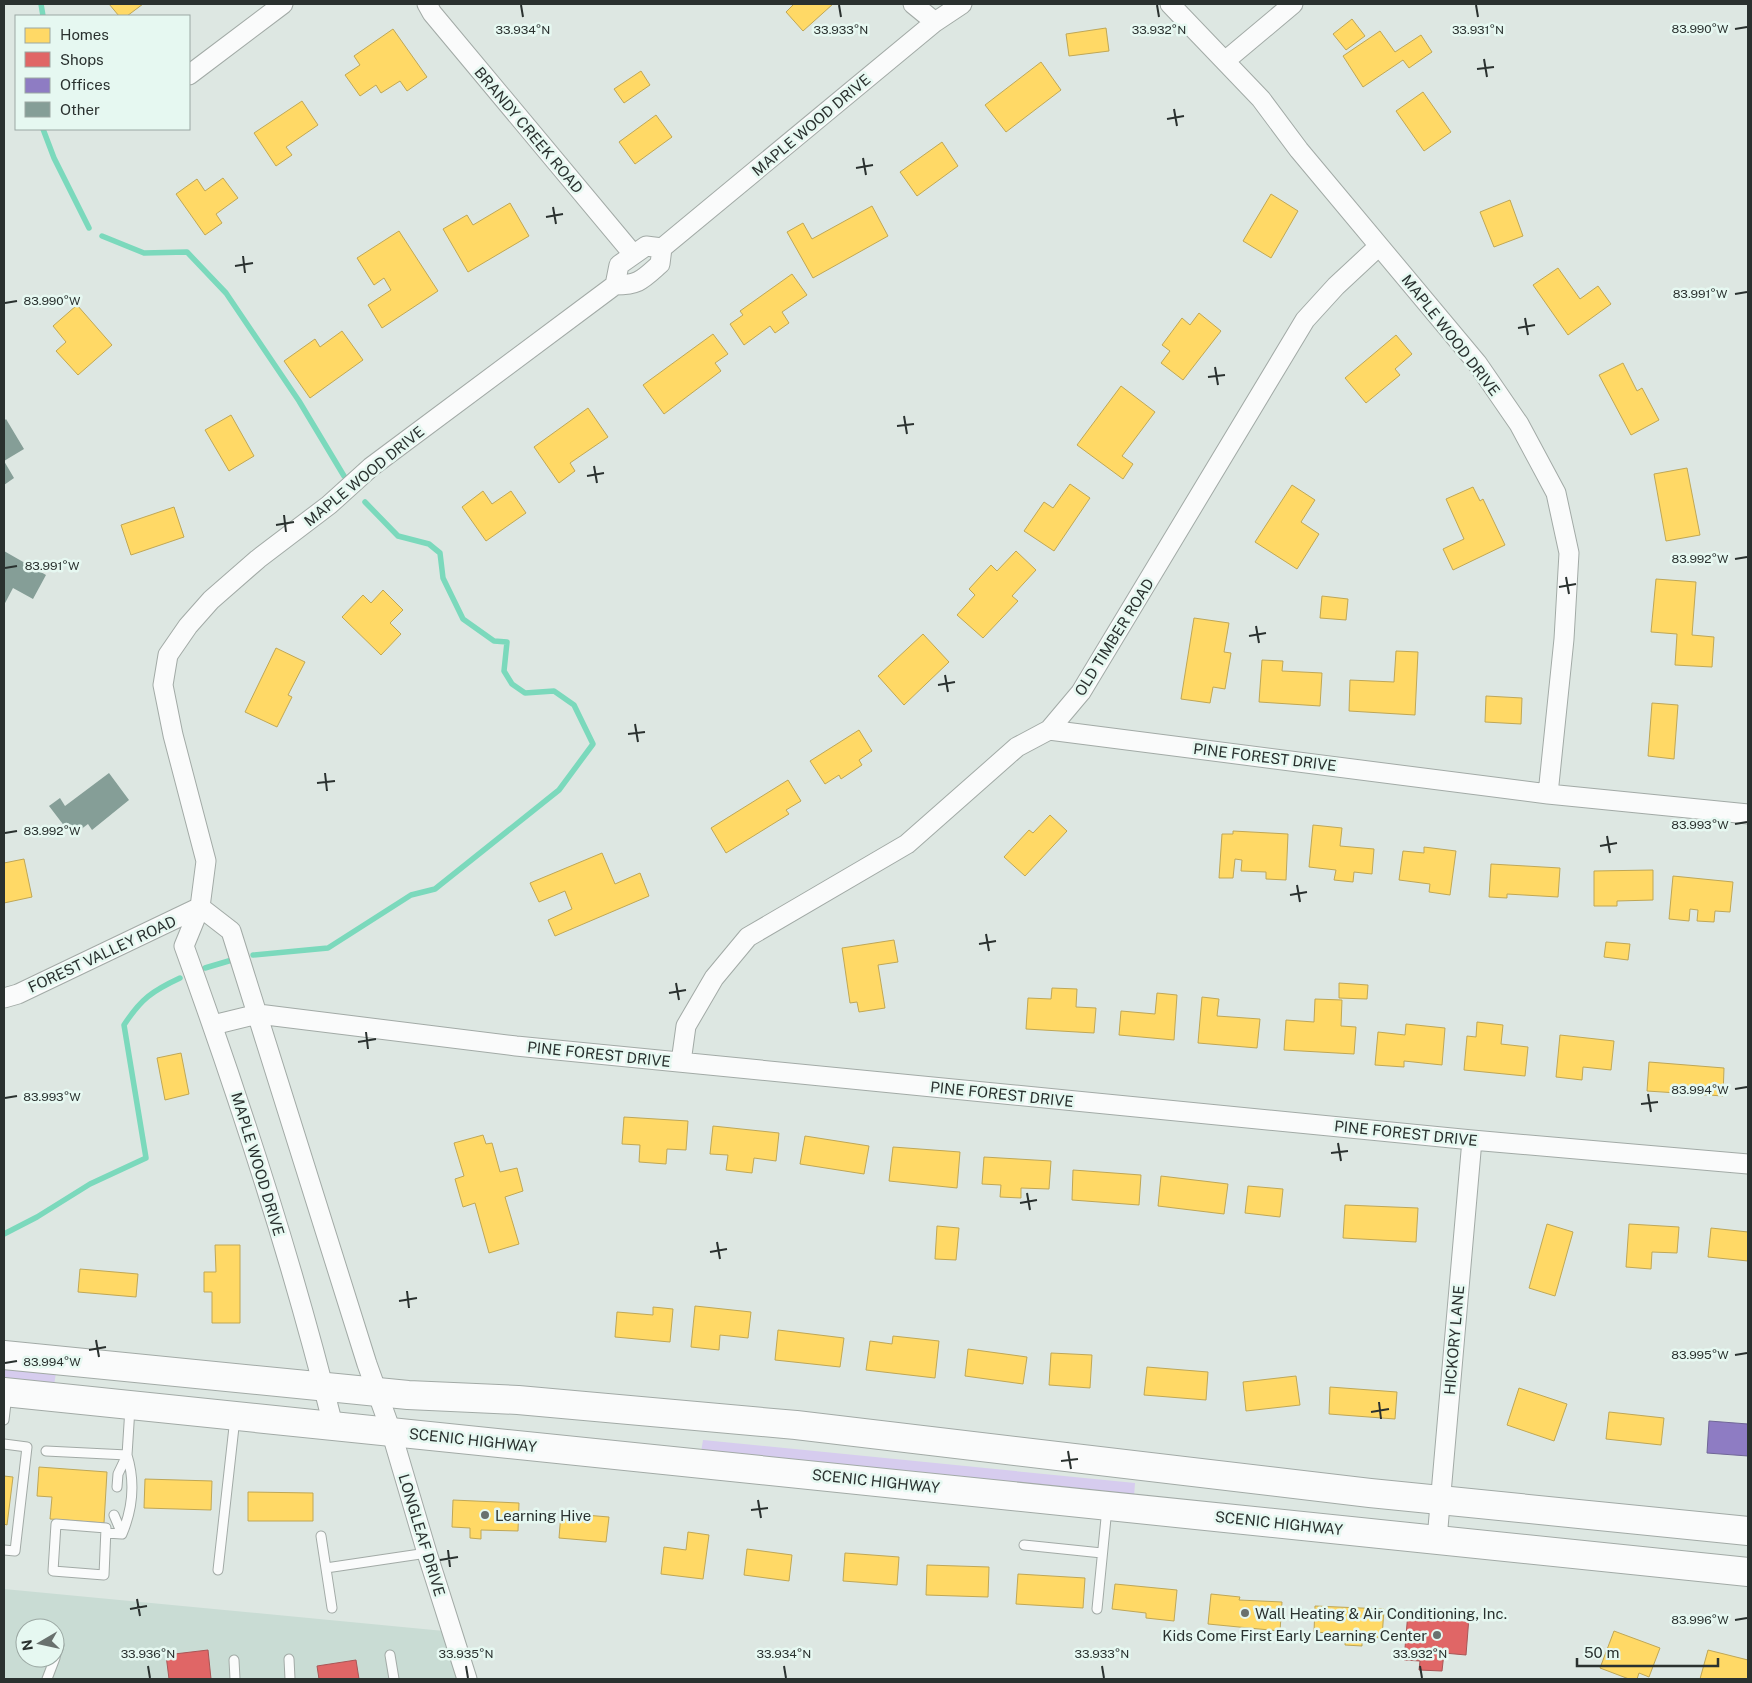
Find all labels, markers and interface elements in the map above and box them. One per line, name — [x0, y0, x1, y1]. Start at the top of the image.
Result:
legend — [15, 15, 190, 130]
text: 83.990°W — [1671, 22, 1729, 36]
text: 33.934°N — [496, 23, 550, 37]
text: 33.933°N — [814, 23, 868, 37]
text: 33.932°N — [1132, 23, 1186, 37]
text: 33.931°N — [1452, 23, 1504, 37]
text: Homes — [60, 26, 109, 43]
text: Shops — [60, 51, 104, 68]
street label: BRANDY CREEK ROAD — [471, 64, 587, 196]
street label: MAPLE WOOD DRIVE — [748, 71, 874, 179]
text: Offices — [60, 76, 110, 93]
text: Other — [60, 101, 100, 118]
street label: MAPLE WOOD DRIVE — [1398, 271, 1504, 399]
text: 83.991°W — [1673, 287, 1728, 301]
text: 83.990°W — [23, 294, 81, 308]
street label: MAPLE WOOD DRIVE — [301, 423, 427, 529]
text: 83.992°W — [1671, 552, 1729, 566]
text: 83.991°W — [25, 559, 80, 573]
street label: OLD TIMBER ROAD — [1071, 575, 1157, 699]
street label: PINE FOREST DRIVE — [1192, 740, 1338, 774]
text: 83.993°W — [1671, 818, 1729, 832]
text: 83.992°W — [23, 824, 81, 838]
street label: FOREST VALLEY ROAD — [25, 912, 179, 996]
street label: PINE FOREST DRIVE — [526, 1038, 672, 1070]
street label: PINE FOREST DRIVE — [929, 1078, 1075, 1110]
text: 83.994°W — [1671, 1083, 1729, 1097]
text: 83.993°W — [23, 1090, 81, 1104]
street label: MAPLE WOOD DRIVE — [228, 1090, 288, 1238]
street label: PINE FOREST DRIVE — [1333, 1117, 1479, 1149]
street label: HICKORY LANE — [1441, 1284, 1467, 1396]
text: 83.995°W — [1671, 1348, 1729, 1362]
text: 83.994°W — [23, 1355, 81, 1369]
street label: SCENIC HIGHWAY — [408, 1425, 538, 1455]
street label: SCENIC HIGHWAY — [811, 1466, 941, 1496]
street label: LONGLEAF DRIVE — [395, 1472, 449, 1598]
place label: Learning Hive — [495, 1507, 591, 1524]
street label: SCENIC HIGHWAY — [1214, 1508, 1344, 1538]
marker: Learning Hive — [479, 1509, 491, 1521]
place label: Wall Heating & Air Conditioning, Inc. — [1255, 1605, 1507, 1622]
marker: Wall Heating & Air Conditioning, Inc. — [1239, 1607, 1251, 1619]
text: 83.996°W — [1671, 1613, 1729, 1627]
north arrow — [15, 1618, 65, 1668]
place label: Kids Come First Early Learning Center — [1162, 1627, 1427, 1644]
marker: Kids Come First Early Learning Center — [1431, 1629, 1443, 1641]
scale bar — [1577, 1636, 1718, 1668]
text: N — [18, 1638, 36, 1652]
text: 50 m — [1584, 1644, 1619, 1661]
text: 33.936°N — [121, 1647, 175, 1661]
text: 33.935°N — [438, 1647, 494, 1661]
text: 33.934°N — [757, 1647, 811, 1661]
text: 33.933°N — [1075, 1647, 1129, 1661]
text: 33.932°N — [1393, 1647, 1447, 1661]

